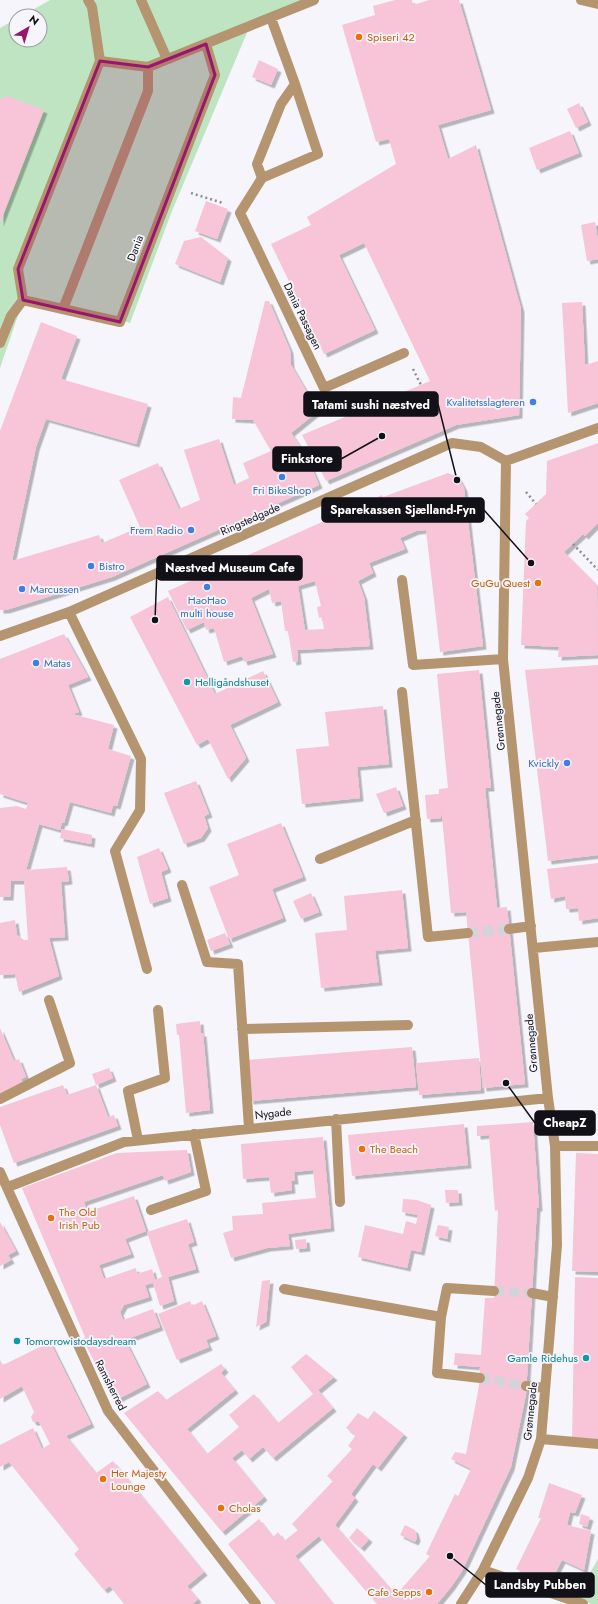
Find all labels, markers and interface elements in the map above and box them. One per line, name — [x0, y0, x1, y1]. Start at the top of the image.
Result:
north arrow — [8, 8, 48, 48]
text: N — [26, 11, 43, 29]
place label: Spiseri 42 — [367, 29, 415, 45]
marker: Spiseri 42 — [354, 32, 364, 42]
street label: Dania — [123, 233, 147, 263]
street label: Dania Passagen — [280, 280, 326, 352]
callout: Tatami sushi næstved — [304, 392, 438, 416]
place label: Kvalitetsslagteren — [447, 394, 525, 410]
text: Tatami sushi næstved — [312, 396, 430, 414]
marker: Kvalitetsslagteren — [528, 397, 538, 407]
callout: Finkstore — [273, 447, 341, 471]
text: Finkstore — [281, 450, 333, 468]
marker: Fri BikeShop — [277, 472, 287, 482]
place label: Fri BikeShop — [253, 482, 311, 498]
callout: Sparekassen Sjælland-Fyn — [322, 498, 484, 522]
street label: Ringstedgade — [218, 499, 283, 539]
text: Sparekassen Sjælland-Fyn — [330, 501, 476, 519]
place label: Frem Radio — [130, 522, 183, 538]
marker: Frem Radio — [186, 525, 196, 535]
callout: Næstved Museum Cafe — [157, 556, 302, 580]
place label: Bistro — [99, 558, 125, 574]
text: Næstved Museum Cafe — [165, 559, 295, 577]
marker: Bistro — [86, 561, 96, 571]
place label: GuGu Quest — [471, 575, 530, 591]
marker: GuGu Quest — [533, 578, 543, 588]
place label: Marcussen — [30, 581, 79, 597]
marker: HaoHao multi house — [202, 582, 212, 592]
marker: Marcussen — [17, 584, 27, 594]
place label: HaoHao multi house — [180, 592, 234, 621]
place label: Matas — [44, 655, 71, 671]
marker: Matas — [31, 658, 41, 668]
place label: Helligåndshuset — [195, 674, 269, 690]
marker: Helligåndshuset — [182, 677, 192, 687]
street label: Grønnegade — [487, 690, 509, 751]
place label: Kvickly — [528, 755, 559, 771]
marker: Kvickly — [562, 758, 572, 768]
street label: Grønnegade — [520, 1013, 542, 1073]
street label: Nygade — [254, 1103, 292, 1123]
callout: CheapZ — [535, 1111, 595, 1135]
text: CheapZ — [543, 1114, 587, 1132]
place label: The Beach — [370, 1141, 418, 1157]
marker: The Beach — [357, 1144, 367, 1154]
place label: The Old Irish Pub — [59, 1204, 100, 1233]
marker: The Old Irish Pub — [46, 1213, 56, 1223]
place label: Tomorrowistodaysdream — [25, 1333, 136, 1349]
marker: Tomorrowistodaysdream — [12, 1336, 22, 1346]
place label: Gamle Ridehus — [507, 1350, 579, 1366]
marker: Gamle Ridehus — [581, 1353, 591, 1363]
street label: Ramsherred — [91, 1357, 131, 1413]
street label: Grønnegade — [519, 1380, 541, 1441]
place label: Her Majesty Lounge — [111, 1465, 166, 1494]
marker: Her Majesty Lounge — [98, 1474, 108, 1484]
place label: Cholas — [229, 1500, 261, 1516]
marker: Cholas — [216, 1503, 226, 1513]
callout: Landsby Pubben — [486, 1573, 594, 1597]
text: Landsby Pubben — [494, 1576, 586, 1594]
place label: Cafe Sepps — [367, 1584, 422, 1600]
marker: Cafe Sepps — [424, 1587, 434, 1597]

